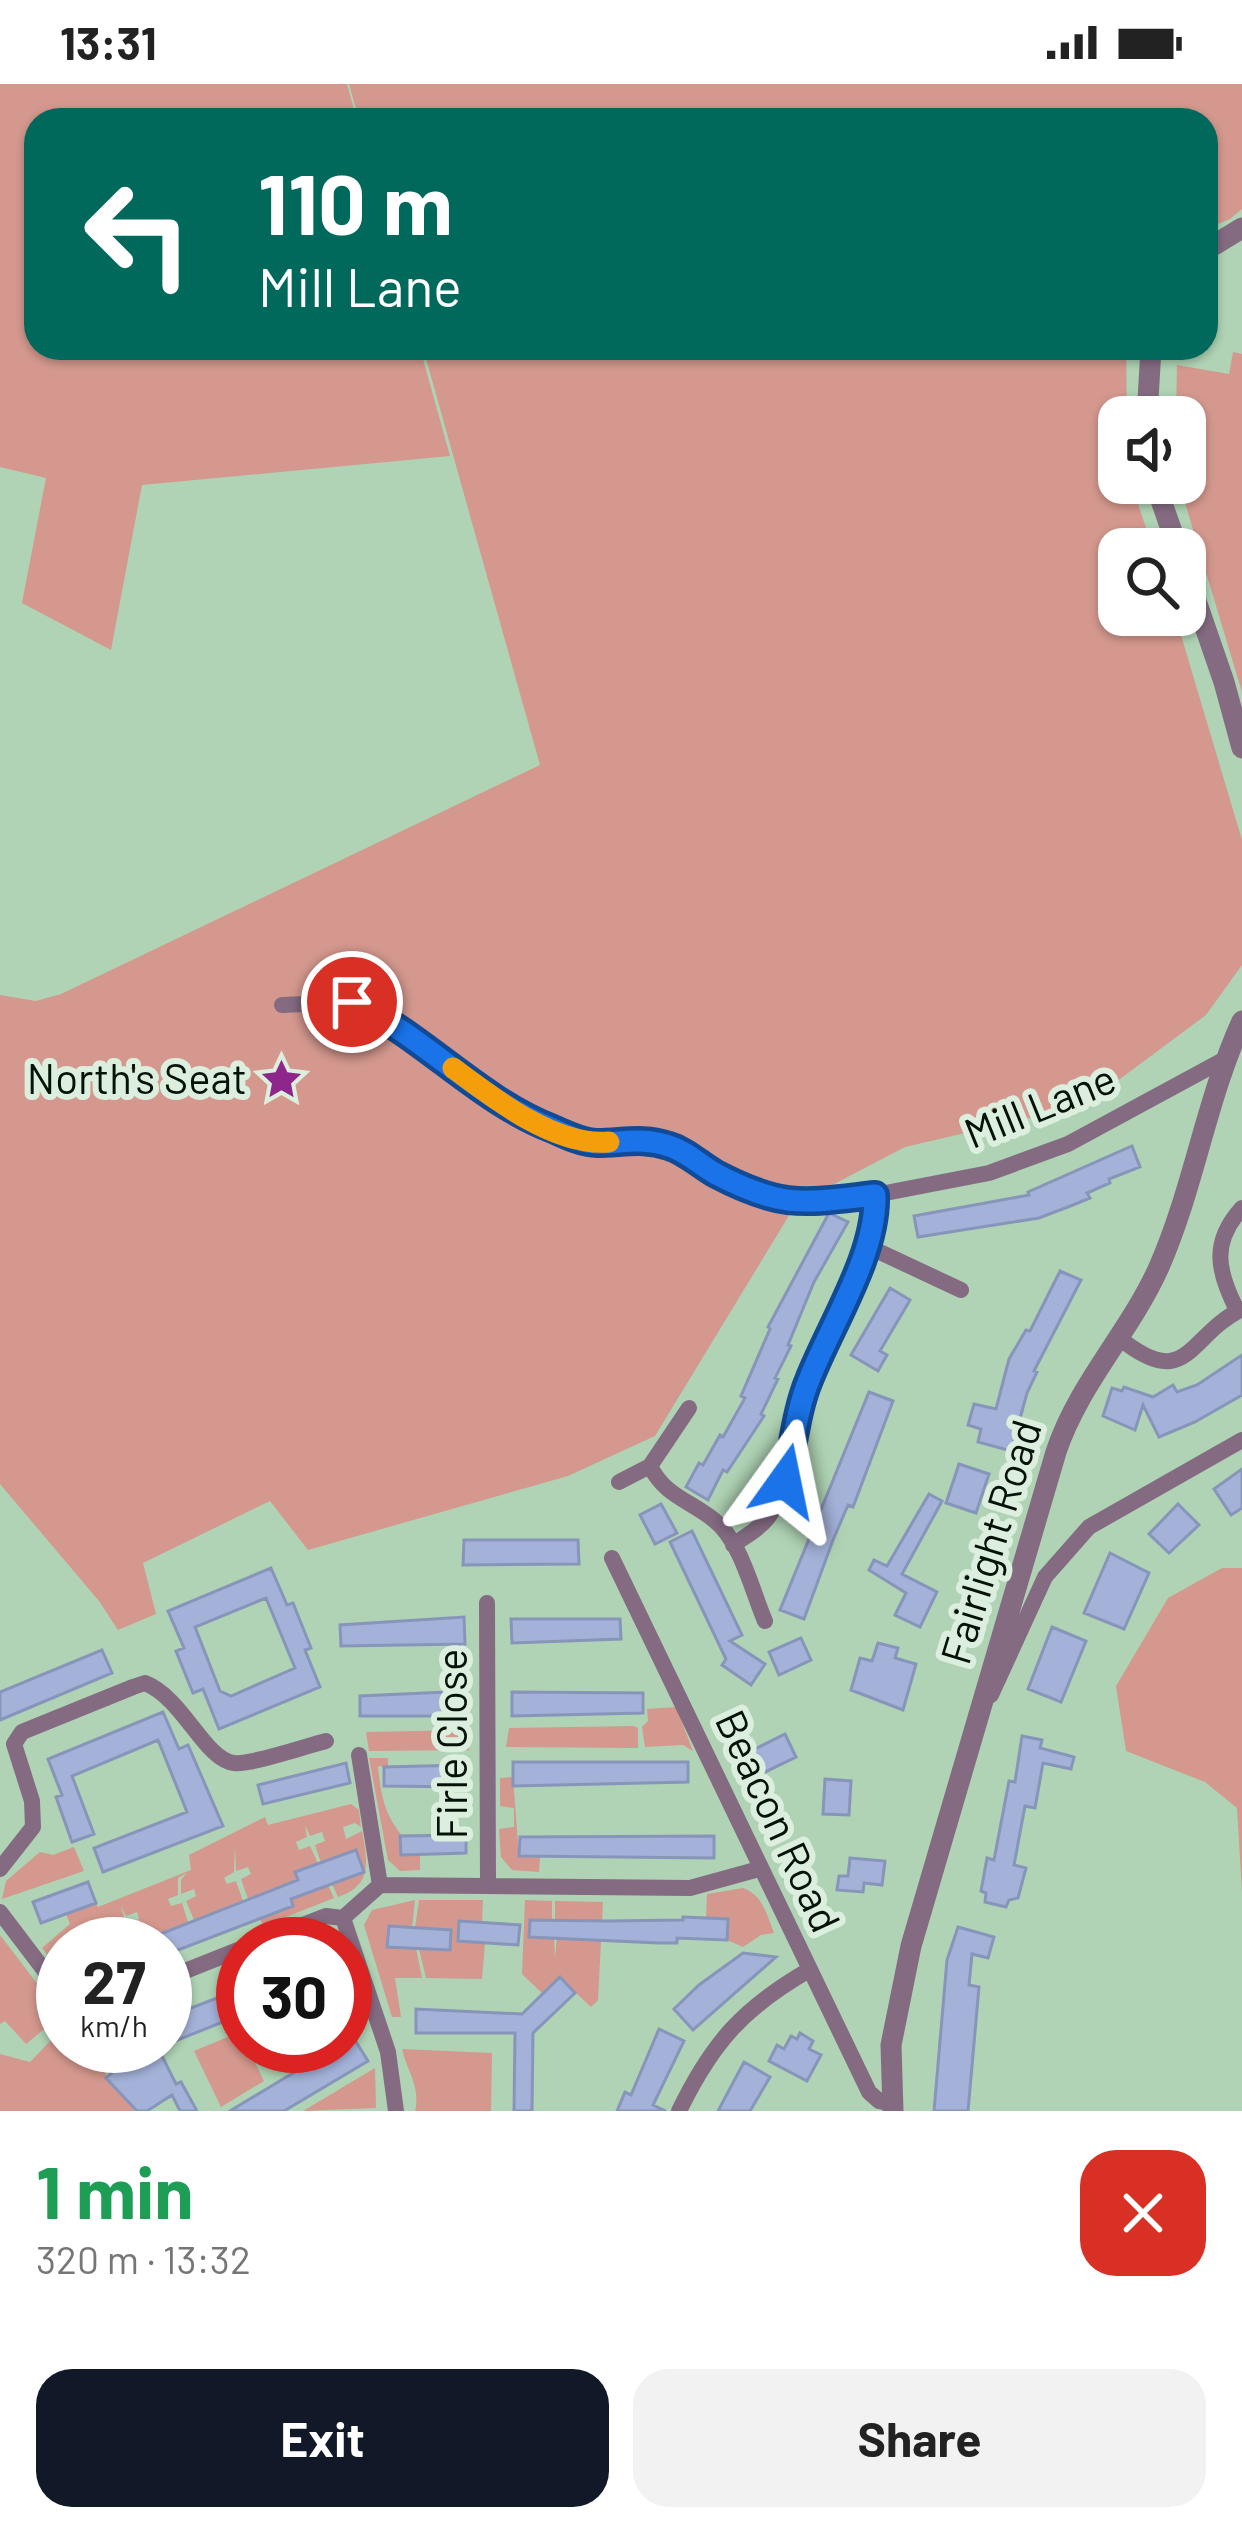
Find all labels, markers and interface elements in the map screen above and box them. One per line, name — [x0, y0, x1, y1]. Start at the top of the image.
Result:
text: 13:31 — [60, 15, 157, 69]
text: 110 m — [258, 151, 453, 252]
icon: left — [60, 156, 216, 312]
text: Mill Lane — [258, 253, 462, 318]
map controls — [1098, 396, 1206, 636]
button: sound — [1098, 396, 1206, 504]
button: search — [1098, 528, 1206, 636]
pin — [301, 951, 403, 1053]
icon: arrive — [319, 969, 385, 1035]
street label: Mill Lane — [956, 1051, 1122, 1157]
place label: North's Seat — [27, 1052, 247, 1102]
place icon: North's Seat — [258, 1056, 304, 1102]
street label: Fairlight Road — [928, 1414, 1051, 1670]
position arrow — [722, 1418, 848, 1544]
street label: Firle Close — [425, 1649, 475, 1839]
street label: Beacon Road — [707, 1702, 853, 1939]
speed limit sign: 30 — [216, 1917, 372, 2073]
text: 27 — [82, 1944, 146, 2016]
text: km/h — [80, 2007, 148, 2043]
text: 1 min — [36, 2147, 194, 2233]
button: close — [1080, 2150, 1206, 2276]
text: 320 m · 13:32 — [36, 2235, 251, 2282]
button: Exit — [36, 2369, 609, 2507]
button: Share — [633, 2369, 1206, 2507]

